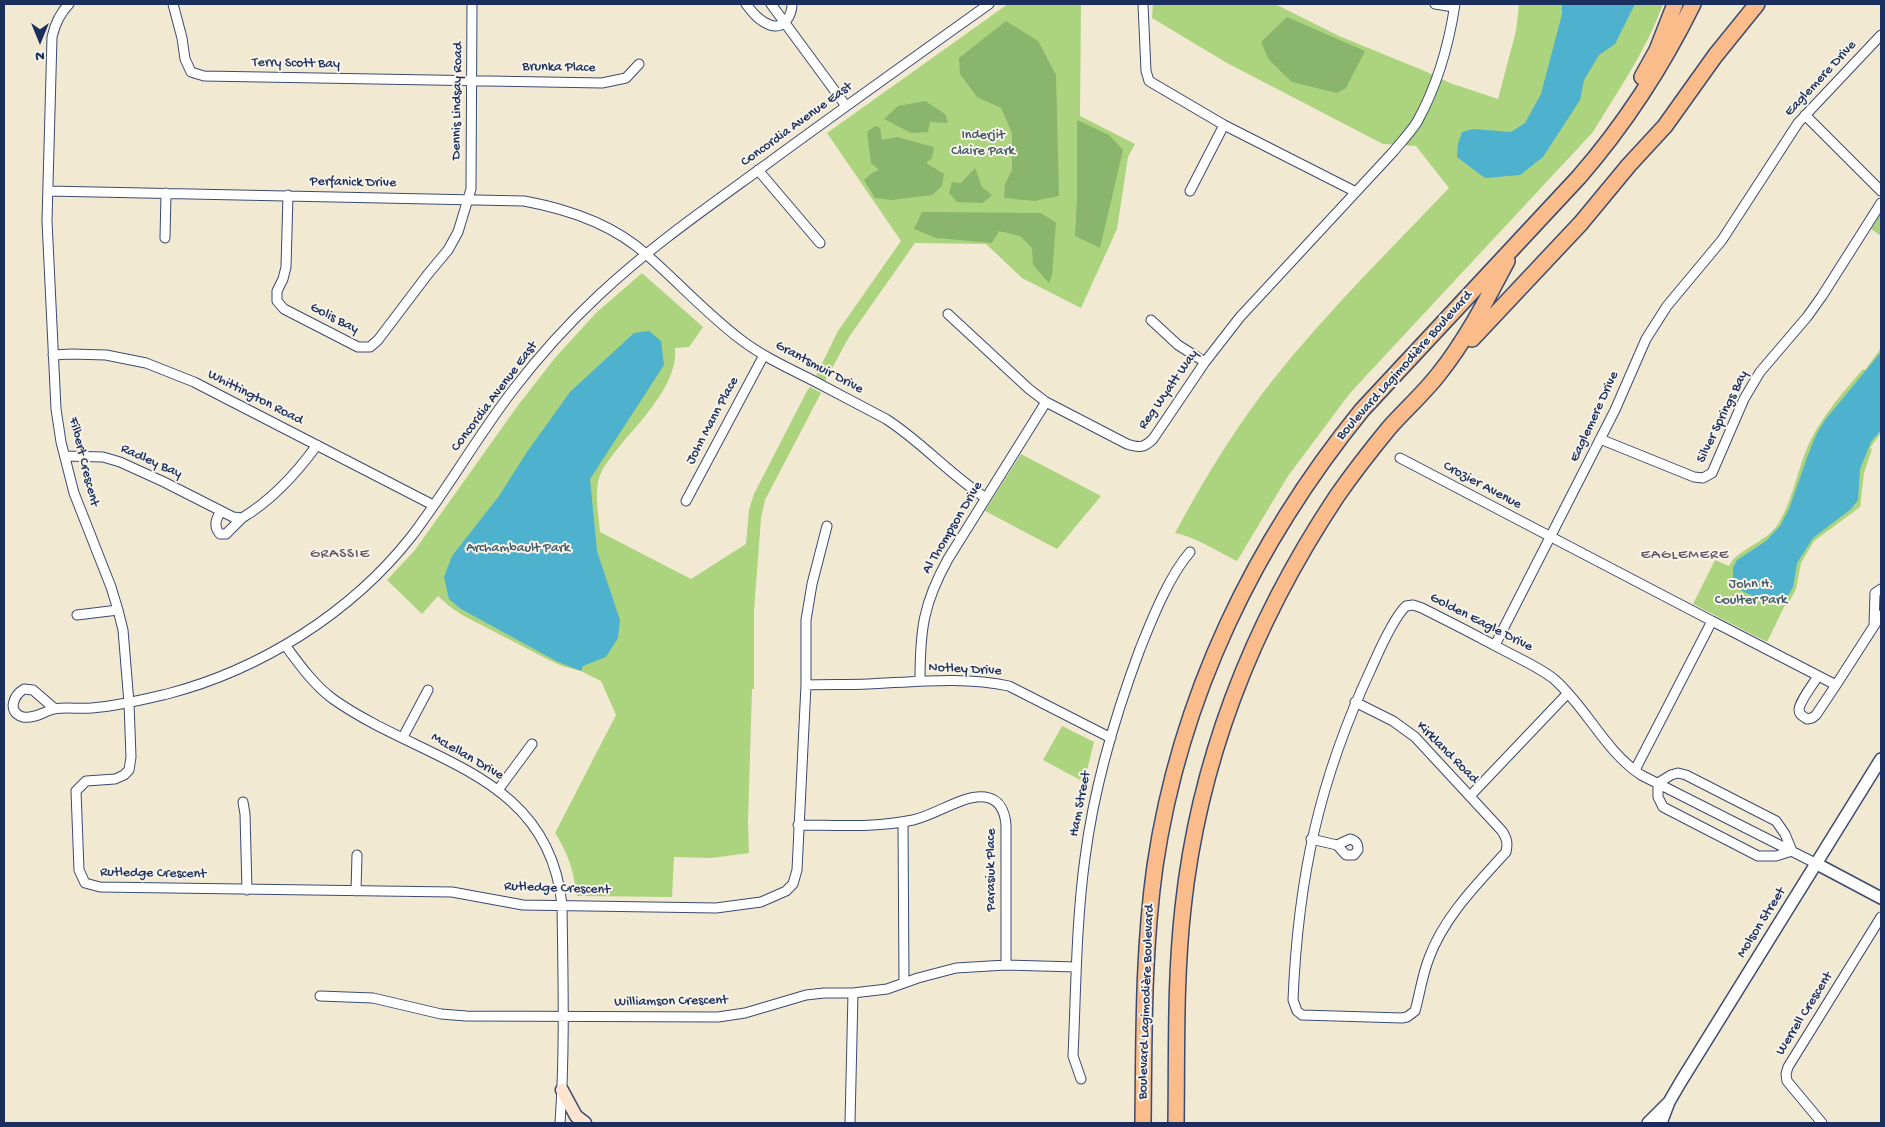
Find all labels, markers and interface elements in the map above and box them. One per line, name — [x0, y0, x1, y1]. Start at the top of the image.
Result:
north arrow — [15, 15, 65, 65]
street label: Eaglemere Drive — [1781, 37, 1861, 121]
street label: Dennis Lindsay Road — [449, 42, 467, 160]
text: N — [35, 47, 45, 64]
street label: Terry Scott Bay — [252, 55, 340, 73]
street label: Brunka Place — [522, 59, 596, 77]
street label: Concordia Avenue East — [738, 79, 856, 171]
park label: Inderjit Claire Park — [951, 128, 1015, 160]
street label: Perfanick Drive — [310, 174, 396, 192]
street label: Boulevard Lagimodière Boulevard — [1333, 288, 1477, 444]
street label: Golis Bay — [307, 300, 361, 338]
street label: Grantsmuir Drive — [772, 338, 866, 398]
street label: Concordia Avenue East — [448, 339, 542, 455]
street label: Reg Wyatt Way — [1135, 347, 1203, 433]
street label: Whittington Road — [204, 367, 306, 429]
street label: Silver Springs Bay — [1693, 368, 1753, 466]
street label: Eaglemere Drive — [1567, 369, 1623, 465]
street label: John Mann Place — [683, 374, 743, 468]
street label: Filbert Crescent — [64, 416, 102, 508]
street label: Radley Bay — [118, 441, 184, 483]
street label: Crozier Avenue — [1440, 458, 1524, 514]
street label: Al Thompson Drive — [919, 479, 987, 577]
park label: Archambault Park — [466, 541, 570, 557]
district label: GRASSIE — [309, 546, 371, 564]
district label: EAGLEMERE — [1640, 547, 1730, 565]
park label: John H. Coulter Park — [1715, 577, 1787, 610]
street label: Golden Eagle Drive — [1427, 590, 1535, 656]
street label: Notley Drive — [928, 660, 1002, 680]
street label: Kirkland Road — [1412, 718, 1482, 788]
street label: McLellan Drive — [428, 729, 506, 785]
street label: Ham Street — [1066, 770, 1096, 838]
street label: Parasiuk Place — [984, 828, 1000, 912]
street label: Rutledge Crescent — [100, 865, 206, 883]
street label: Rutledge Crescent — [504, 879, 610, 899]
street label: Molson Street — [1734, 885, 1790, 961]
street label: Boulevard Lagimodière Boulevard — [1135, 904, 1159, 1100]
street label: Werrell Crescent — [1773, 969, 1837, 1059]
street label: Williamson Crescent — [614, 993, 728, 1011]

